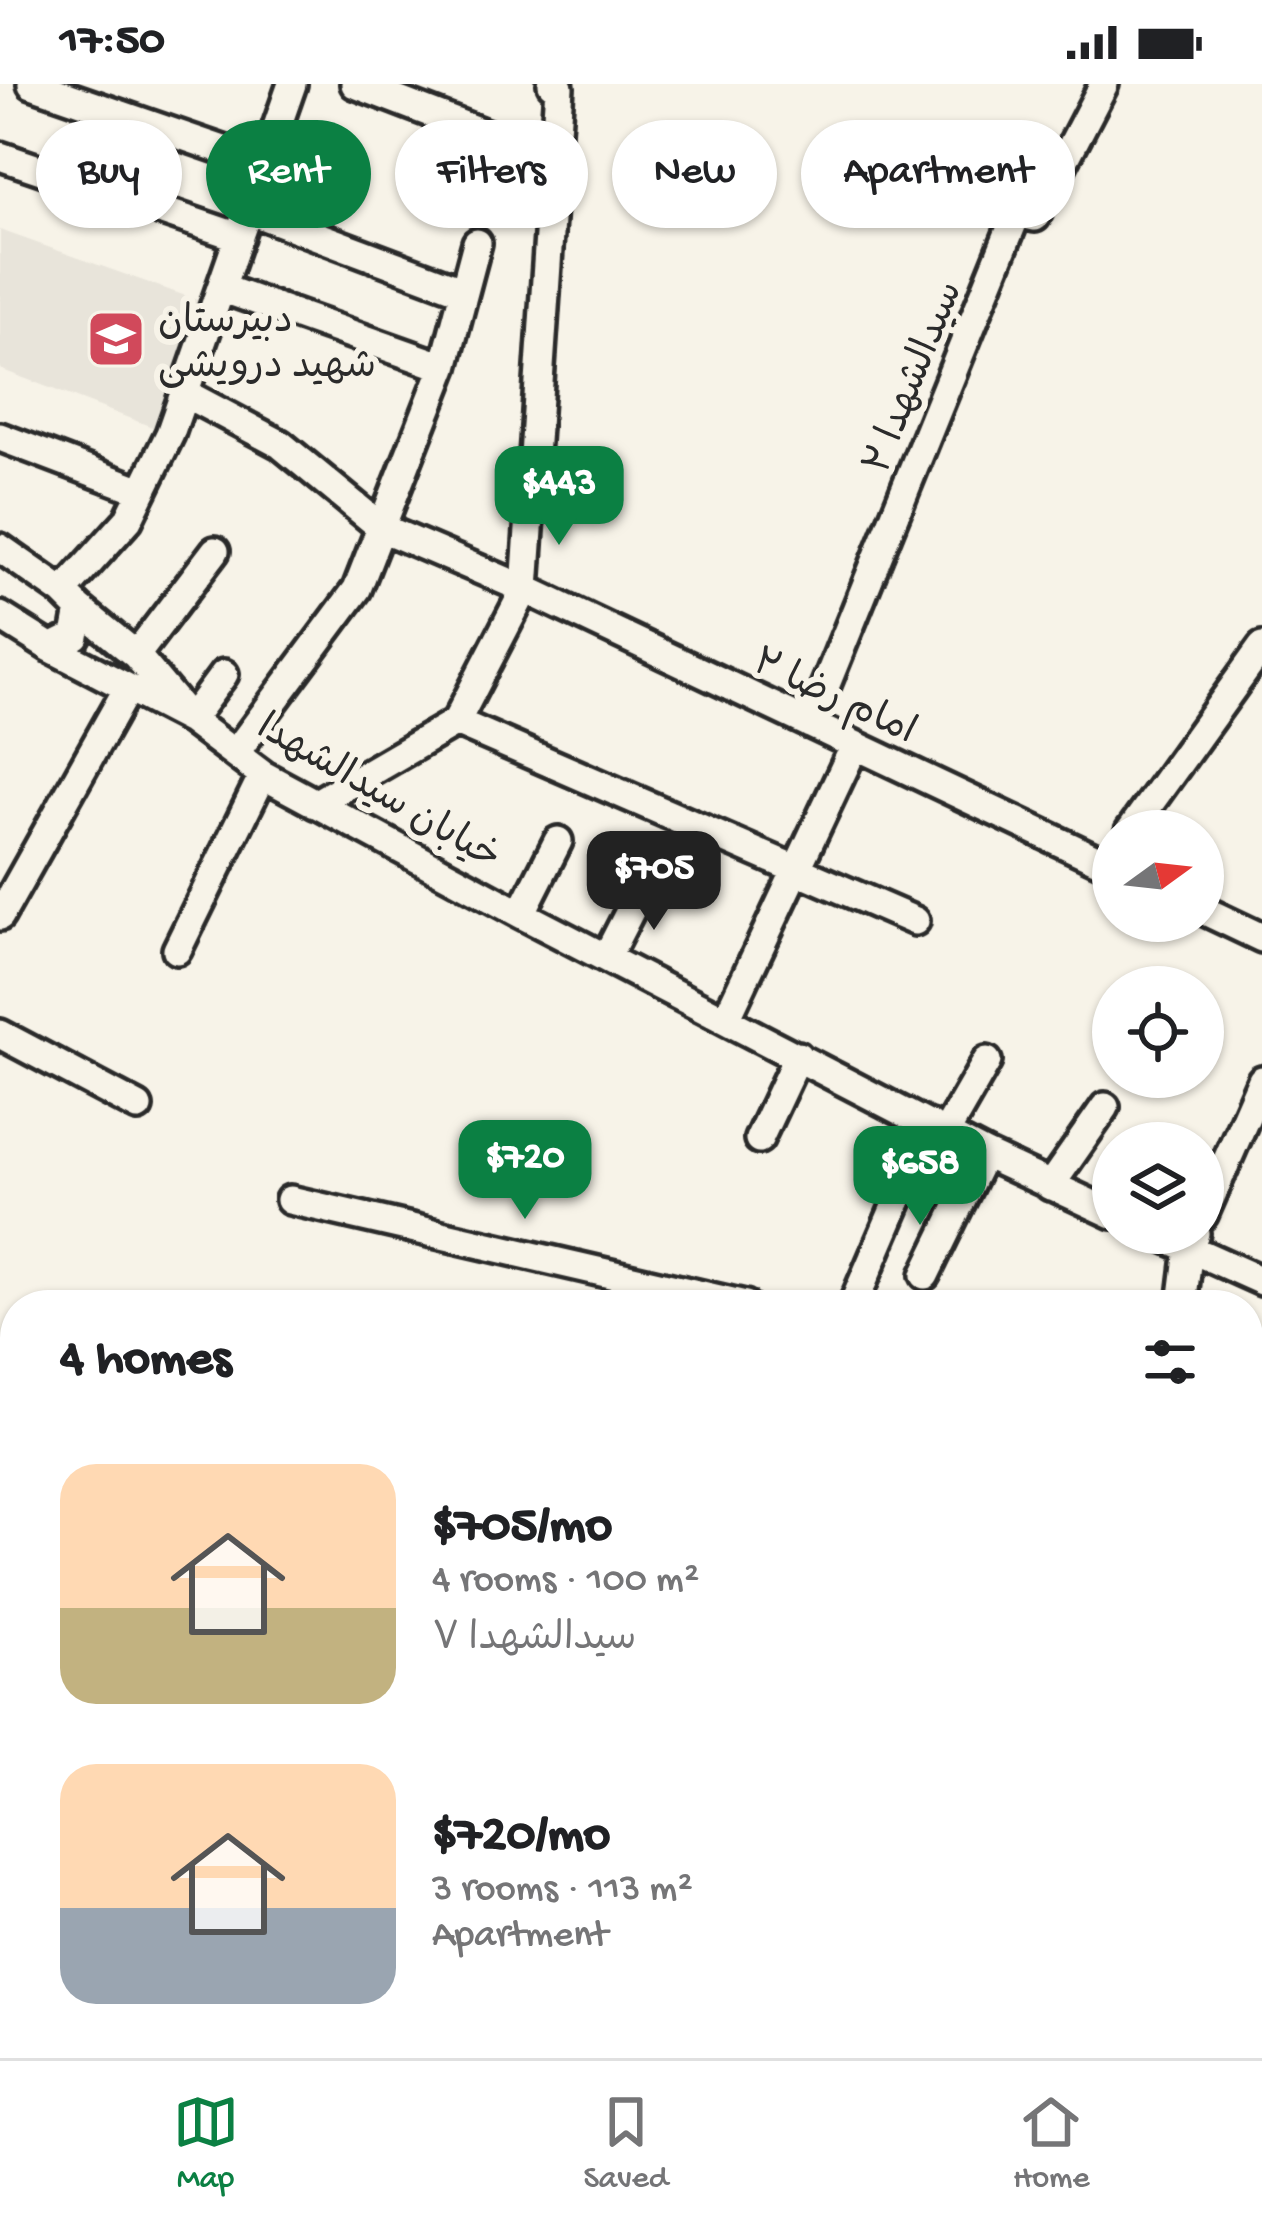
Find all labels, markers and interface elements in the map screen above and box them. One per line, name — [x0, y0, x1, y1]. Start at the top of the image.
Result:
text: 17:50 — [60, 16, 165, 69]
chip: Buy — [36, 120, 182, 228]
chip: Rent — [206, 120, 371, 228]
chip: Filters — [395, 120, 588, 228]
chip: New — [612, 120, 777, 228]
chip: Apartment — [801, 120, 1075, 228]
street label: سیدالشهدا ۲ — [857, 276, 976, 481]
place label: دبیرستان شهید درویشی — [158, 301, 376, 392]
school or university icon: دبیرستان شهید درویشی — [85, 308, 147, 370]
pin: $443 — [488, 446, 630, 548]
text: $443 — [522, 462, 596, 508]
street label: امام رضا ۲ — [744, 641, 922, 757]
street label: خیابان سیدالشهدا — [248, 707, 507, 883]
north arrow — [1092, 810, 1224, 942]
map controls — [1092, 810, 1224, 1254]
pin: $705 — [583, 831, 725, 933]
text: $705 — [614, 847, 694, 893]
button: locate — [1092, 966, 1224, 1098]
pin: $720 — [454, 1120, 596, 1222]
button: layers — [1092, 1122, 1224, 1254]
pin: $658 — [849, 1126, 991, 1228]
text: $720 — [485, 1136, 565, 1182]
text: $658 — [880, 1142, 960, 1188]
icon: filters — [1137, 1329, 1203, 1395]
text: 4 homes — [60, 1332, 231, 1392]
text: $705/mo — [432, 1499, 612, 1559]
icon: home — [156, 1512, 300, 1656]
text: 4 rooms · 100 m² — [432, 1559, 699, 1605]
text: سیدالشهدا ۷ — [432, 1618, 636, 1664]
text: $720/mo — [432, 1808, 610, 1868]
icon: home — [156, 1812, 300, 1956]
text: 3 rooms · 113 m² — [432, 1868, 693, 1914]
text: Apartment — [432, 1914, 608, 1960]
tab: Map — [173, 2089, 239, 2199]
tab: Saved — [584, 2089, 668, 2199]
tab: Home — [1013, 2089, 1089, 2199]

